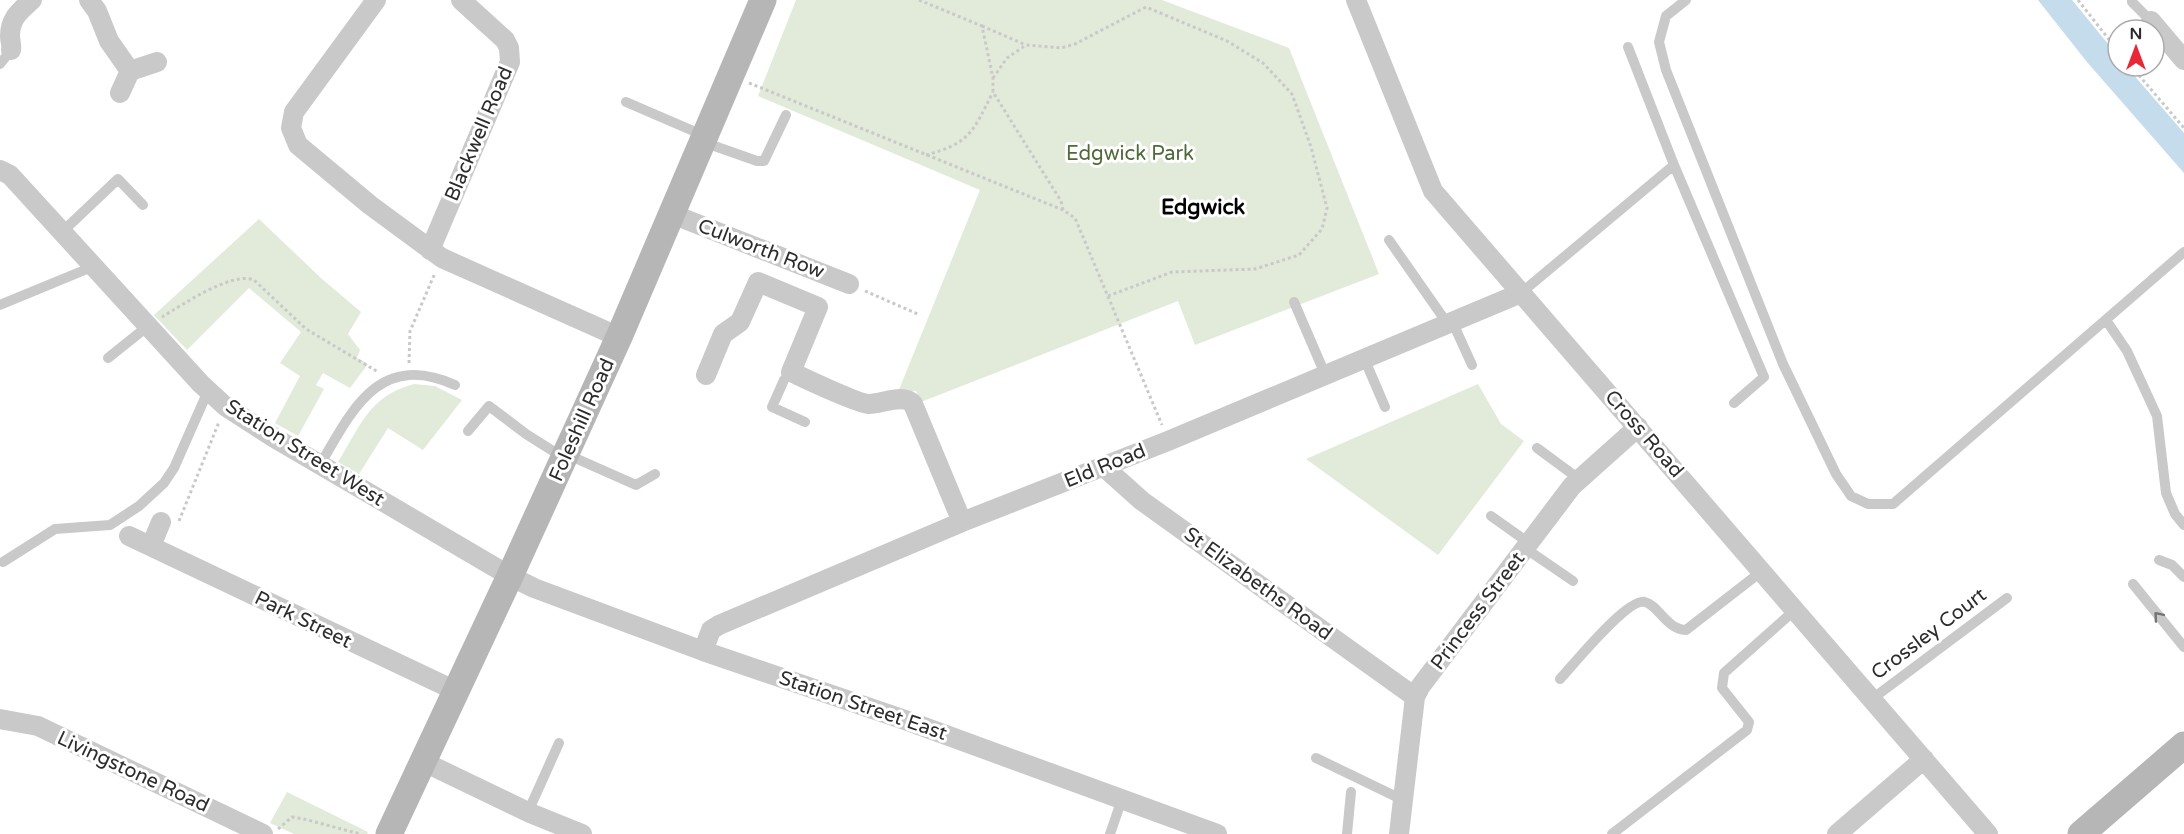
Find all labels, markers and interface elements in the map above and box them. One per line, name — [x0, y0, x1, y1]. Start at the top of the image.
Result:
north arrow — [2106, 18, 2166, 78]
text: N — [2130, 24, 2142, 44]
street label: Blackwell Road — [440, 63, 518, 205]
park label: Edgwick Park — [1066, 142, 1194, 166]
district label: Edgwick — [1161, 195, 1246, 220]
street label: Culworth Row — [694, 214, 828, 284]
street label: Foleshill Road — [544, 355, 620, 485]
street label: Cross Road — [1600, 385, 1688, 483]
street label: Station Street West — [221, 394, 389, 512]
street label: Eld Road — [1061, 439, 1149, 493]
street label: St Elizabeths Road — [1179, 522, 1337, 646]
street label: Princess Street — [1426, 547, 1530, 675]
street label: Crossley Court — [1867, 583, 1992, 685]
street label: Park Street — [251, 586, 356, 654]
one-way arrow — [2154, 612, 2165, 623]
street label: Station Street East — [776, 666, 950, 746]
street label: Livingstone Road — [53, 726, 213, 818]

